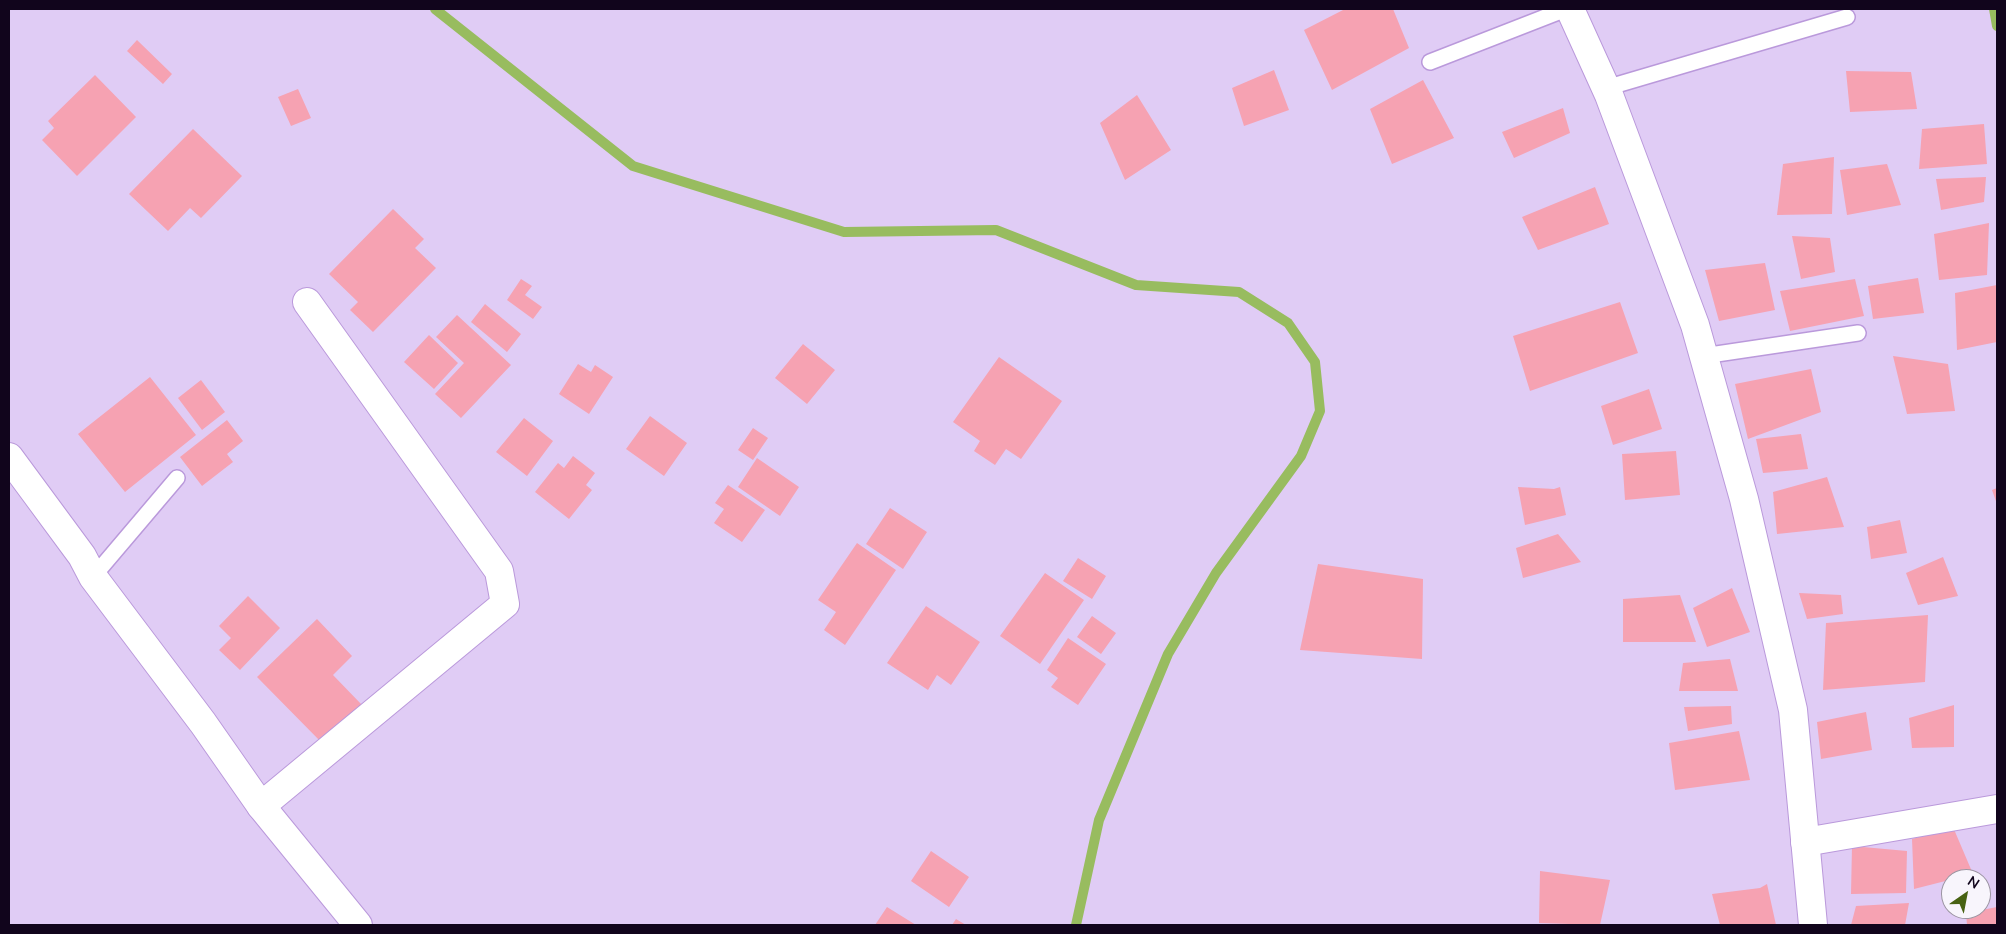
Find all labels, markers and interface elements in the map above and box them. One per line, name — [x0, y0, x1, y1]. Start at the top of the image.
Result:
north arrow — [1941, 869, 1991, 919]
text: N — [1964, 872, 1983, 893]

